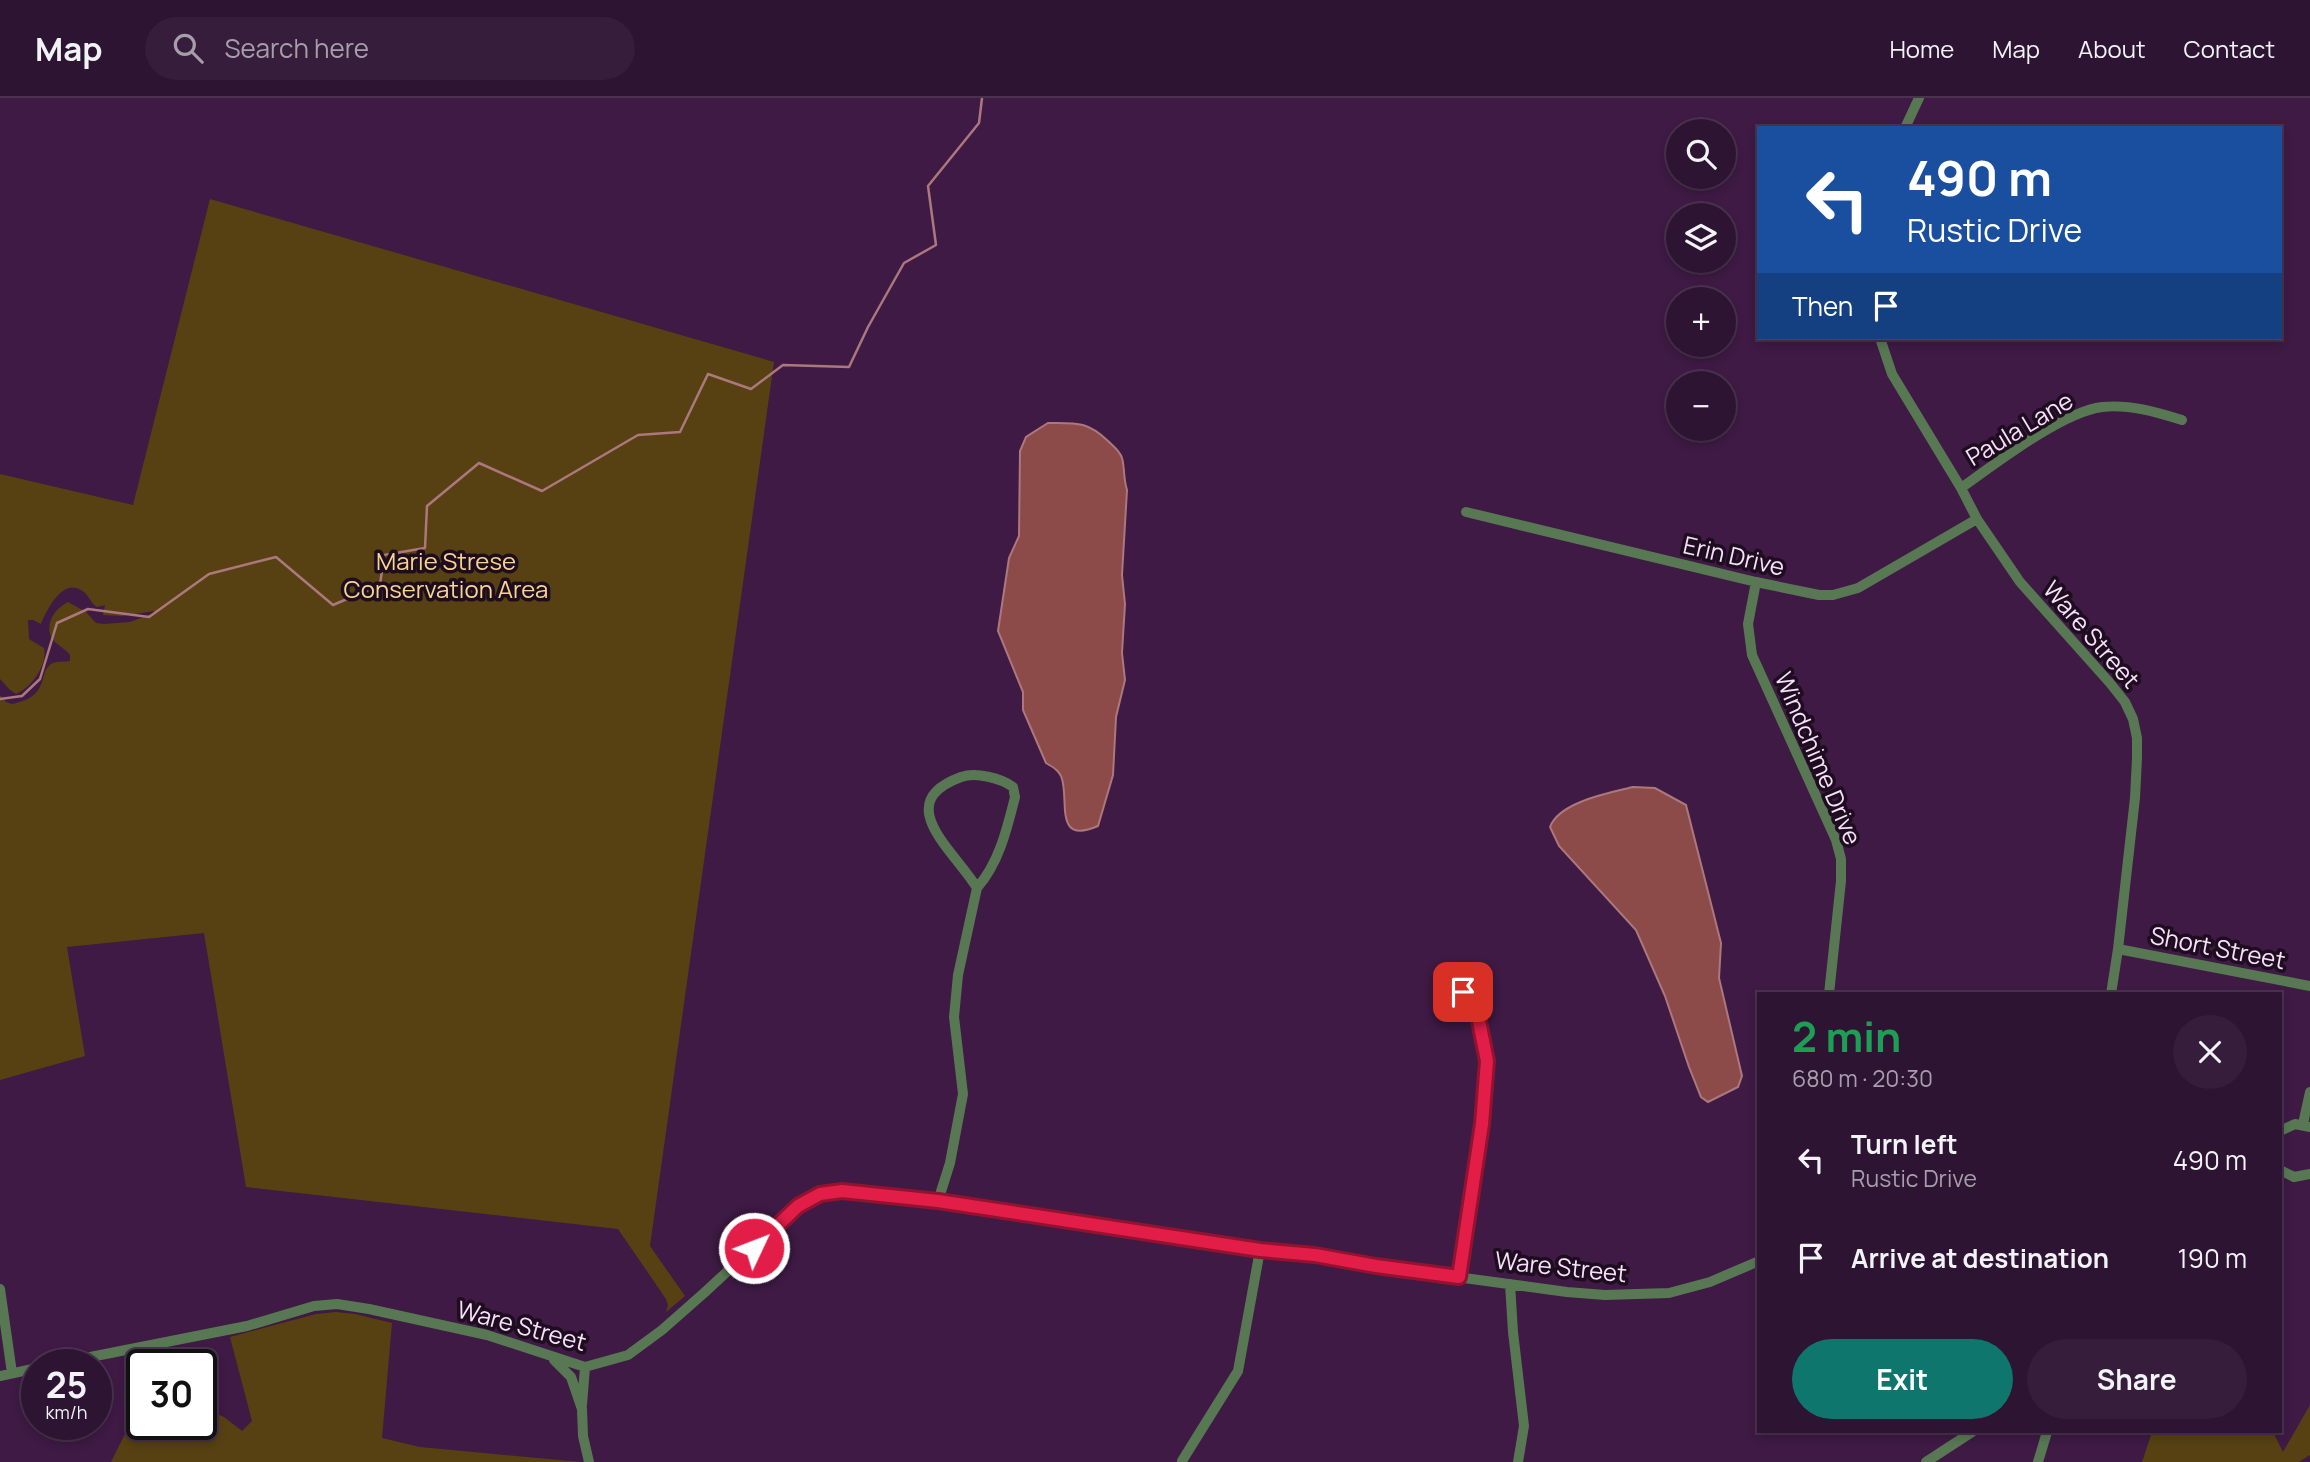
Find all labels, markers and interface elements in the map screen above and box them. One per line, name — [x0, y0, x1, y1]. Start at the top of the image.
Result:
search box — [145, 17, 635, 80]
text: Map — [35, 26, 103, 71]
icon: search — [169, 29, 207, 67]
text: Search here — [225, 30, 369, 66]
text: Home — [1889, 32, 1954, 65]
text: Map — [1992, 32, 2040, 65]
text: About — [2078, 32, 2146, 65]
text: Contact — [2184, 32, 2275, 65]
map controls — [1666, 119, 1736, 441]
button: search — [1666, 119, 1736, 189]
text: 490 m — [1907, 144, 2052, 211]
icon: left — [1792, 154, 1883, 245]
button: layers — [1666, 203, 1736, 273]
text: Rustic Drive — [1907, 208, 2082, 252]
button: + — [1666, 287, 1736, 357]
icon: arrive — [1867, 287, 1905, 325]
text: Then — [1792, 288, 1853, 324]
button: − — [1666, 371, 1736, 441]
street label: Paula Lane — [1959, 383, 2079, 473]
street label: Erin Drive — [1680, 527, 1788, 583]
park label: Marie Strese Conservation Area — [344, 544, 548, 605]
street label: Ware Street — [2036, 573, 2148, 695]
street label: Windchime Drive — [1768, 667, 1870, 849]
street label: Short Street — [2148, 918, 2288, 976]
pin — [1433, 962, 1493, 1022]
icon: arrive — [1444, 973, 1482, 1011]
text: 2 min — [1792, 1007, 1901, 1065]
button: close — [2173, 1015, 2247, 1089]
text: 680 m · 20:30 — [1792, 1062, 1933, 1094]
text: Turn left — [1851, 1126, 1958, 1162]
icon: left — [1792, 1141, 1830, 1179]
text: 490 m — [2173, 1142, 2247, 1178]
text: Rustic Drive — [1851, 1162, 1977, 1194]
position arrow — [717, 1211, 791, 1285]
icon: arrive — [1792, 1239, 1830, 1277]
text: Arrive at destination — [1851, 1240, 2109, 1276]
text: 190 m — [2178, 1240, 2247, 1276]
street label: Ware Street — [1493, 1243, 1629, 1289]
street label: Ware Street — [454, 1292, 590, 1358]
button: Exit — [1792, 1339, 2013, 1419]
button: Share — [2027, 1339, 2247, 1419]
speed limit sign: 30 — [126, 1349, 217, 1440]
text: 25 — [46, 1361, 87, 1409]
text: km/h — [46, 1400, 87, 1424]

